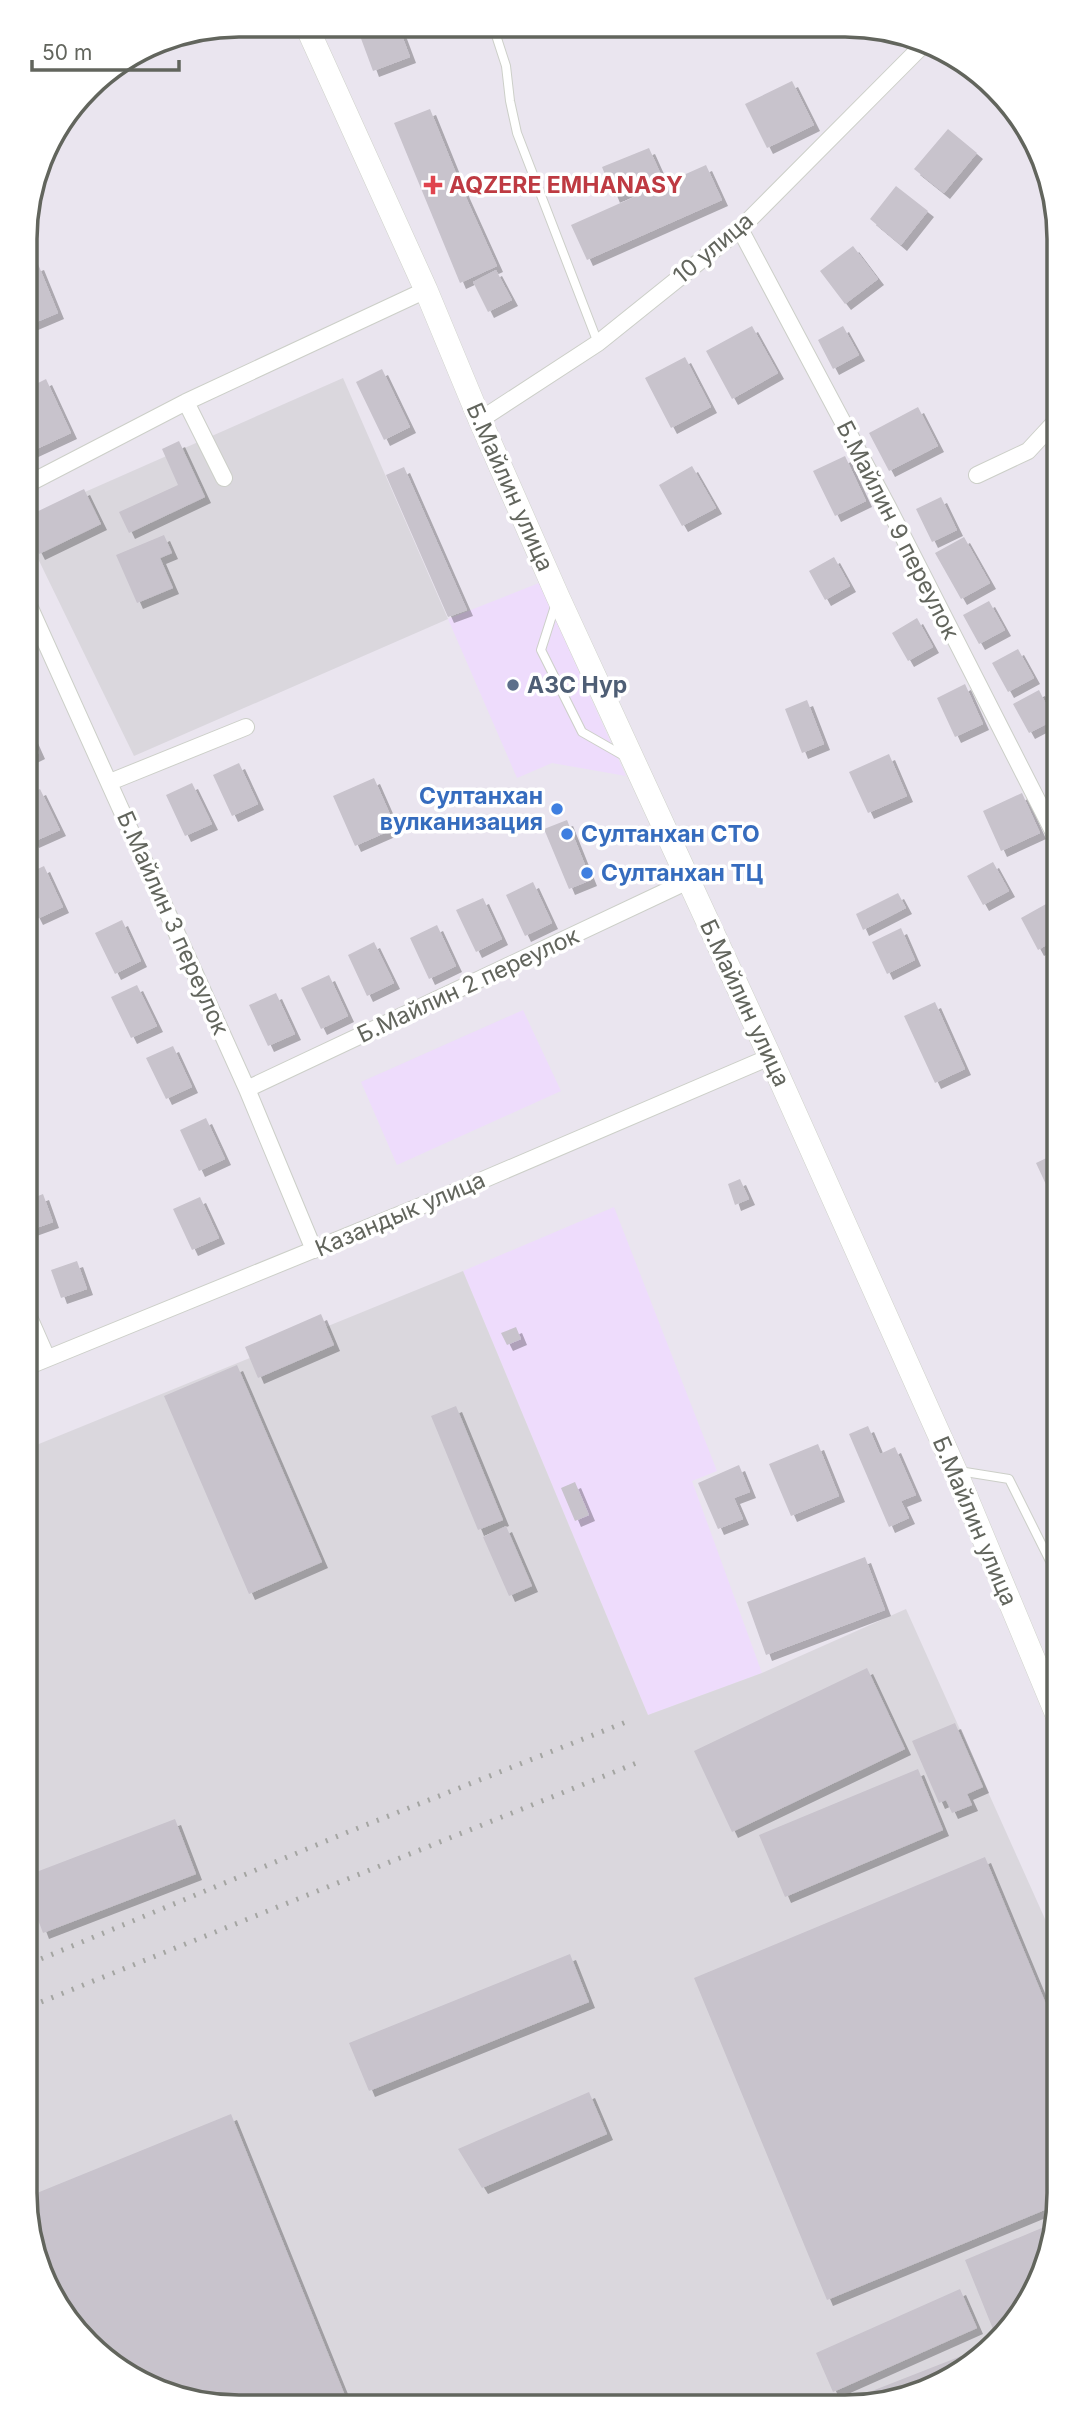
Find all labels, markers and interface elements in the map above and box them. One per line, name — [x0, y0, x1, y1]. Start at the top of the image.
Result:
scale bar — [32, 28, 178, 72]
text: 50 m — [42, 40, 92, 65]
place label: AQZERE EMHANASY — [449, 171, 683, 199]
marker: AQZERE EMHANASY — [423, 175, 443, 195]
street label: 10 улица — [667, 207, 759, 289]
street label: Б.Майлин улица — [460, 399, 560, 575]
street label: Б.Майлин 9 переулок — [831, 416, 966, 645]
place label: АЗС Нур — [527, 671, 627, 699]
marker: АЗС Нур — [505, 677, 521, 693]
place label: Султанхан вулканизация — [380, 782, 543, 836]
marker: Султанхан вулканизация — [549, 801, 565, 817]
street label: Б.Майлин 3 переулок — [111, 807, 235, 1040]
place label: Султанхан СТО — [581, 820, 760, 848]
marker: Султанхан СТО — [559, 826, 575, 842]
place label: Султанхан ТЦ — [601, 859, 763, 887]
marker: Султанхан ТЦ — [579, 865, 595, 881]
street label: Б.Майлин улица — [694, 915, 796, 1091]
street label: Б.Майлин 2 переулок — [353, 921, 584, 1049]
street label: Казандык улица — [311, 1166, 489, 1262]
street label: Б.Майлин улица — [927, 1432, 1023, 1610]

